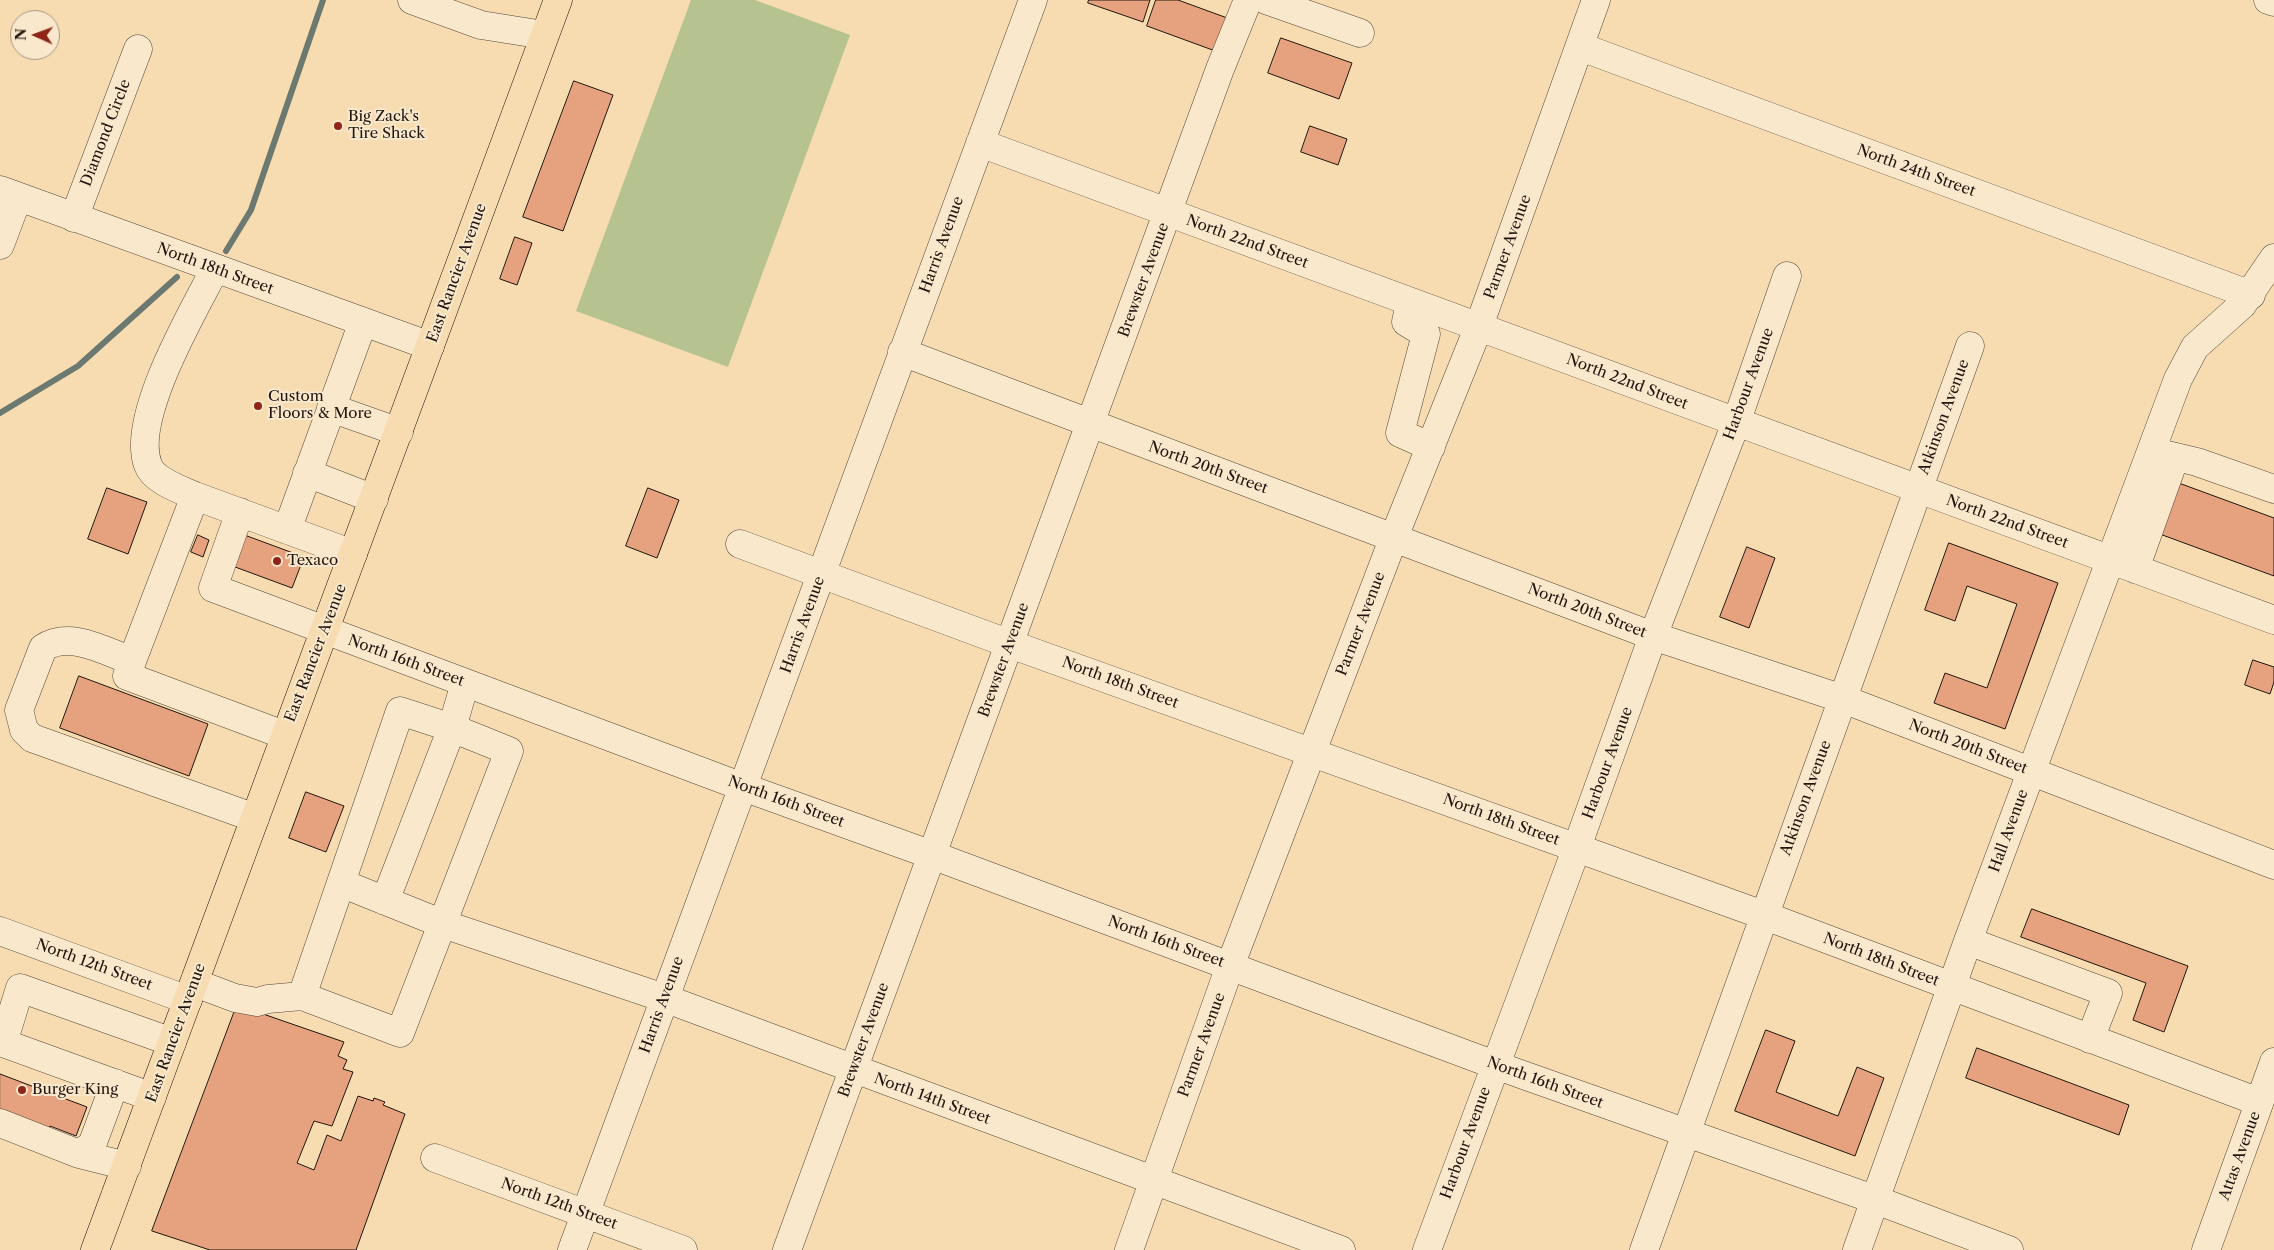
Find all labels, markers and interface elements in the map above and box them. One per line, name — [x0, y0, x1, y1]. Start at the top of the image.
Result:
north arrow — [10, 10, 60, 60]
text: N — [12, 28, 30, 41]
street label: Diamond Circle — [77, 77, 135, 189]
place label: Big Zack's Tire Shack — [348, 108, 425, 143]
marker: Big Zack's Tire Shack — [332, 120, 344, 132]
street label: North 24th Street — [1854, 141, 1978, 201]
street label: Parmer Avenue — [1481, 192, 1535, 302]
street label: Harris Avenue — [916, 194, 968, 296]
street label: East Rancier Avenue — [423, 201, 491, 345]
street label: North 22nd Street — [1184, 212, 1310, 272]
street label: Brewster Avenue — [1115, 220, 1173, 340]
street label: North 18th Street — [154, 240, 276, 298]
street label: Harbour Avenue — [1720, 325, 1778, 443]
street label: North 22nd Street — [1564, 351, 1690, 413]
street label: Atkinson Avenue — [1915, 357, 1973, 477]
place label: Custom Floors & More — [268, 388, 372, 423]
marker: Custom Floors & More — [252, 400, 264, 412]
street label: North 20th Street — [1146, 438, 1270, 498]
street label: North 22nd Street — [1944, 492, 2070, 552]
place label: Texaco — [287, 552, 338, 570]
marker: Texaco — [271, 555, 283, 567]
street label: Parmer Avenue — [1333, 569, 1389, 679]
street label: Harris Avenue — [777, 574, 829, 676]
street label: North 20th Street — [1525, 580, 1649, 642]
street label: East Rancier Avenue — [281, 581, 351, 725]
street label: Brewster Avenue — [975, 600, 1033, 720]
street label: North 16th Street — [345, 632, 467, 690]
street label: North 18th Street — [1059, 654, 1181, 712]
street label: Harbour Avenue — [1579, 704, 1637, 822]
street label: North 20th Street — [1906, 716, 2030, 778]
street label: Atkinson Avenue — [1777, 738, 1835, 858]
street label: North 16th Street — [725, 773, 847, 831]
street label: Hall Avenue — [1986, 787, 2032, 875]
street label: North 18th Street — [1440, 791, 1562, 849]
street label: North 16th Street — [1105, 913, 1227, 971]
street label: North 18th Street — [1821, 930, 1941, 990]
street label: North 12th Street — [33, 936, 155, 994]
street label: Harris Avenue — [636, 954, 688, 1056]
street label: East Rancier Avenue — [142, 961, 210, 1105]
street label: Brewster Avenue — [835, 980, 893, 1100]
street label: Parmer Avenue — [1175, 990, 1229, 1100]
street label: North 16th Street — [1484, 1054, 1606, 1112]
street label: North 14th Street — [871, 1070, 993, 1128]
place label: Burger King — [32, 1081, 118, 1099]
marker: Burger King — [16, 1084, 28, 1096]
street label: Harbour Avenue — [1437, 1084, 1495, 1202]
street label: Attas Avenue — [2216, 1109, 2264, 1203]
street label: North 12th Street — [498, 1175, 620, 1233]

